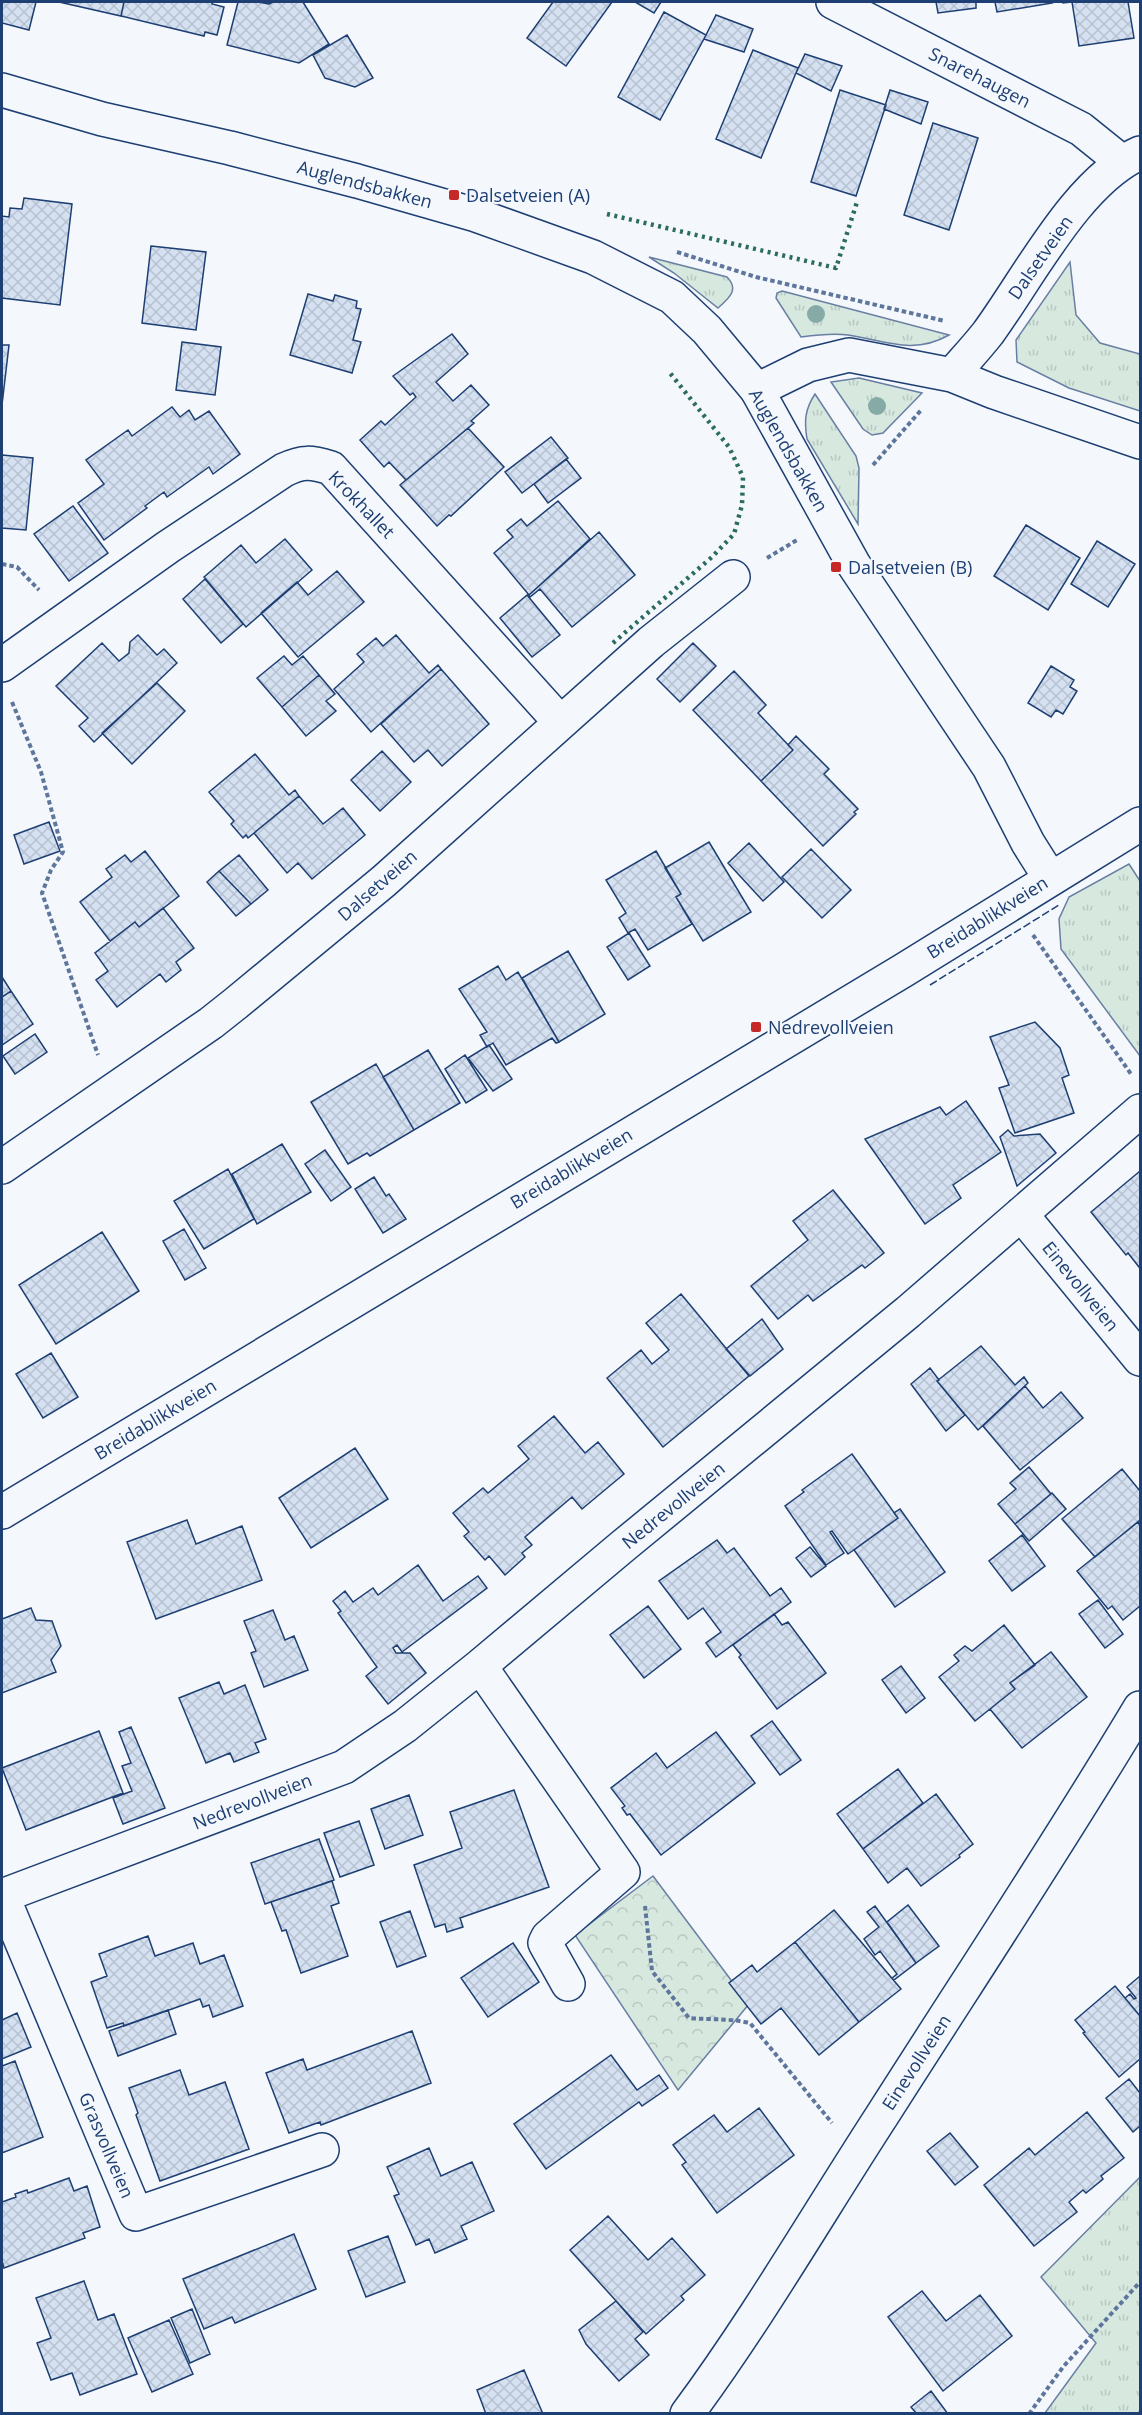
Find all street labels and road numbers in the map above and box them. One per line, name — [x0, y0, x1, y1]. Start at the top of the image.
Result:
street label: Snarehaugen — [925, 41, 1035, 113]
street label: Auglendsbakken — [295, 154, 435, 214]
street label: Dalsetveien — [1002, 210, 1078, 304]
street label: Auglendsbakken — [744, 384, 834, 516]
street label: Krokhallet — [324, 465, 400, 543]
street label: Dalsetveien — [332, 844, 422, 926]
street label: Breidablikkveien — [922, 870, 1052, 964]
street label: Breidablikkveien — [505, 1122, 637, 1214]
street label: Einevollveien — [1037, 1236, 1125, 1336]
street label: Breidablikkveien — [89, 1373, 221, 1465]
street label: Nedrevollveien — [617, 1456, 729, 1554]
street label: Nedrevollveien — [189, 1767, 315, 1835]
street label: Einevollveien — [876, 2010, 956, 2114]
street label: Grasvollveien — [74, 2088, 140, 2202]

